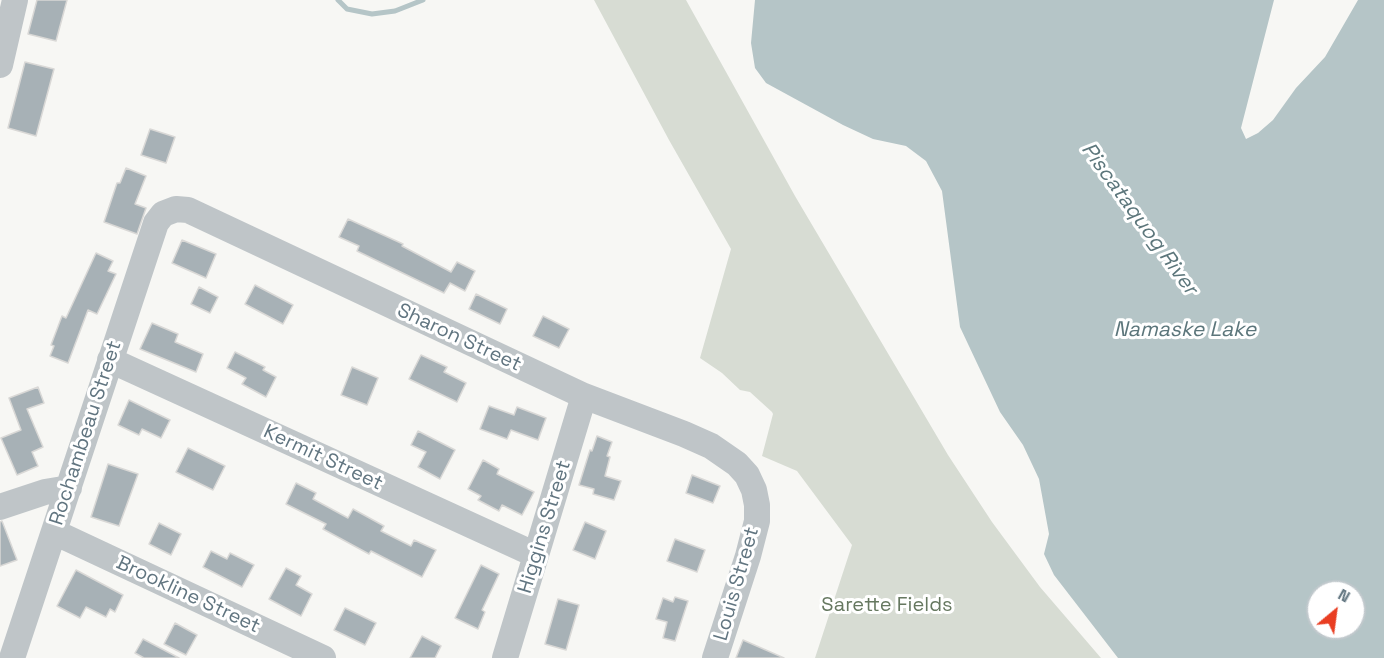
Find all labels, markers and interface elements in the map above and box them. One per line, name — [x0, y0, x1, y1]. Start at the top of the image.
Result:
water label: Piscataquog River — [1075, 138, 1203, 300]
street label: Sharon Street — [393, 299, 525, 377]
water label: Namaske Lake — [1114, 317, 1256, 343]
street label: Rochambeau Street — [45, 338, 127, 528]
street label: Kermit Street — [260, 420, 386, 496]
street label: Higgins Street — [513, 458, 577, 596]
street label: Louis Street — [709, 524, 765, 644]
street label: Brookline Street — [112, 551, 264, 639]
north arrow — [1306, 580, 1366, 640]
text: N — [1334, 584, 1354, 607]
park label: Sarette Fields — [821, 594, 953, 618]

